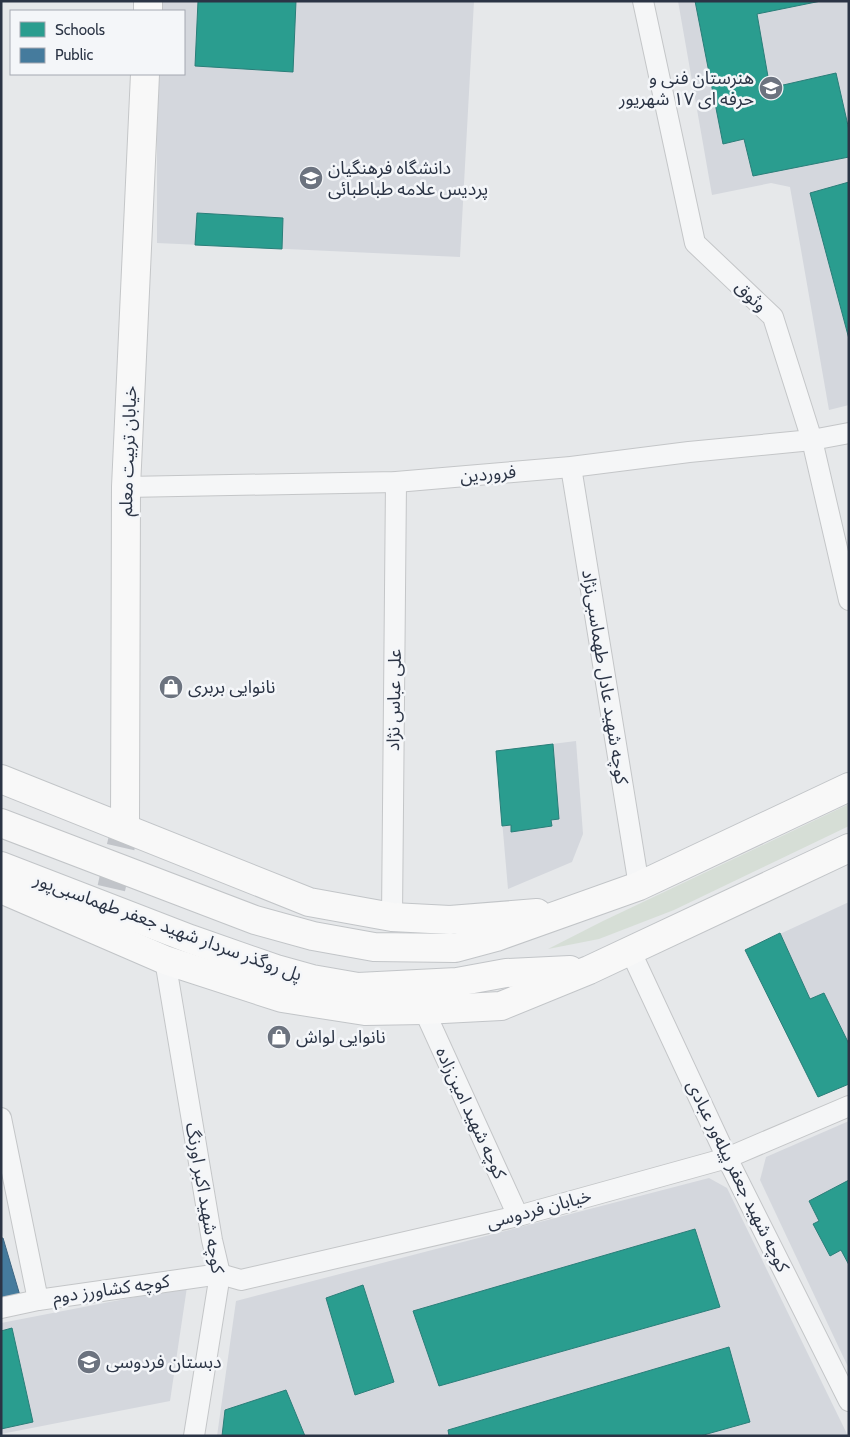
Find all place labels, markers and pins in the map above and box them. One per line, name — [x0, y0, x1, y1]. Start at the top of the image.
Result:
place label: هنرستان فنی و حرفه ای ۱۷ شهریور — [618, 67, 754, 110]
school or university icon: هنرستان فنی و حرفه ای ۱۷ شهریور — [758, 75, 784, 101]
place label: دانشگاه فرهنگیان پردیس علامه طباطبائی — [328, 157, 488, 200]
school or university icon: دانشگاه فرهنگیان پردیس علامه طباطبائی — [298, 165, 324, 191]
shop icon: نانوایی بربری — [158, 674, 184, 700]
place label: نانوایی بربری — [188, 676, 275, 698]
shop icon: نانوایی لواش — [266, 1024, 292, 1050]
place label: نانوایی لواش — [296, 1026, 386, 1048]
school or university icon: دبستان فردوسی — [76, 1349, 102, 1375]
place label: دبستان فردوسی — [106, 1351, 222, 1373]

